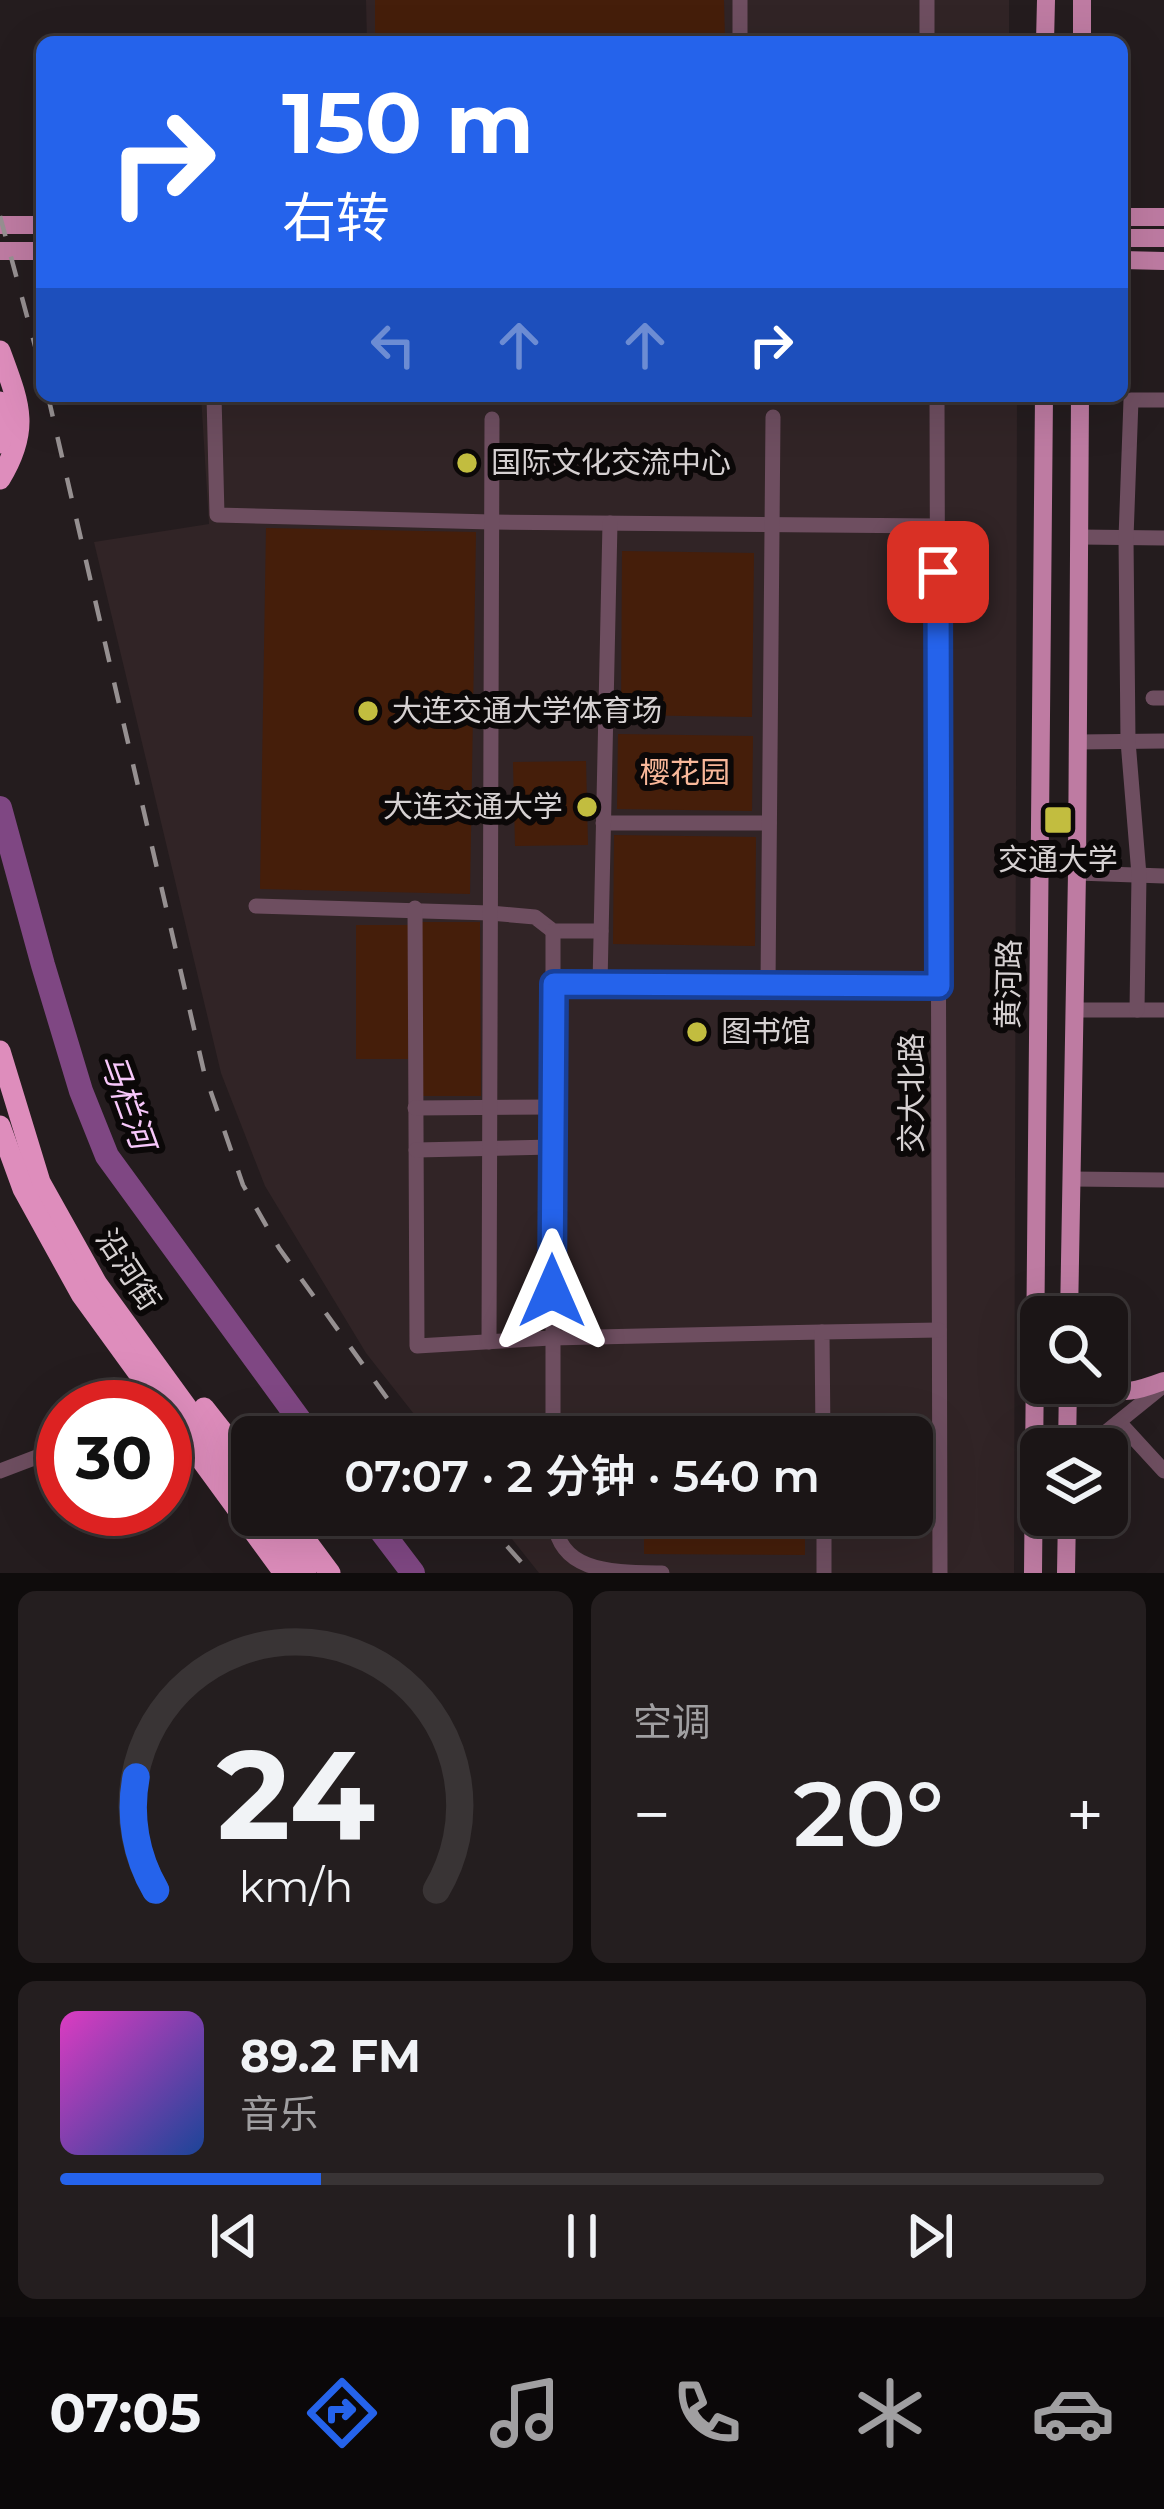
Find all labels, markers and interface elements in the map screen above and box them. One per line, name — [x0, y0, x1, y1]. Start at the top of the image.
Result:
text: 150 m — [282, 72, 534, 174]
icon: right — [84, 84, 240, 240]
text: 右转 — [282, 185, 390, 251]
icon: left — [360, 312, 426, 378]
icon: ahead — [486, 312, 552, 378]
icon: ahead — [612, 312, 678, 378]
icon: right — [738, 312, 804, 378]
place label: 国际文化交流中心 — [491, 444, 731, 481]
marker: 国际文化交流中心 — [454, 450, 480, 476]
pin — [887, 521, 989, 623]
icon: arrive — [905, 539, 971, 605]
place label: 大连交通大学体育场 — [392, 692, 662, 729]
marker: 大连交通大学体育场 — [355, 698, 381, 724]
park label: 樱花园 — [640, 754, 730, 791]
place label: 大连交通大学 — [383, 788, 563, 825]
marker: 大连交通大学 — [574, 794, 600, 820]
marker: 交通大学 — [1042, 804, 1074, 836]
place label: 交通大学 — [998, 841, 1118, 878]
street label: 黄河路 — [989, 939, 1028, 1029]
place label: 图书馆 — [721, 1013, 811, 1050]
marker: 图书馆 — [684, 1019, 710, 1045]
street label: 交大北路 — [893, 1033, 930, 1153]
water label: 马栏河 — [92, 1048, 166, 1160]
street label: 沿河街 — [88, 1222, 168, 1318]
position arrow — [489, 1228, 615, 1354]
map controls — [1020, 1296, 1128, 1536]
button: search — [1020, 1296, 1128, 1404]
speed limit sign: 30 — [36, 1380, 192, 1536]
button: layers — [1020, 1428, 1128, 1536]
text: 07:07 · 2 分钟 · 540 m — [344, 1448, 820, 1503]
text: 空调 — [633, 1698, 711, 1746]
text: 24 — [216, 1718, 375, 1870]
text: 20° — [793, 1759, 944, 1869]
text: − — [633, 1774, 671, 1855]
text: + — [1066, 1774, 1104, 1855]
text: km/h — [238, 1860, 353, 1913]
text: 89.2 FM — [240, 2028, 421, 2083]
text: 音乐 — [240, 2090, 318, 2138]
icon: previous — [201, 2203, 267, 2269]
icon: pause — [549, 2203, 615, 2269]
icon: next — [897, 2203, 963, 2269]
icon: directions — [300, 2371, 384, 2455]
icon: music — [483, 2371, 567, 2455]
icon: phone — [665, 2371, 749, 2455]
icon: climate — [848, 2371, 932, 2455]
icon: car — [1031, 2371, 1115, 2455]
text: 07:05 — [49, 2380, 201, 2446]

